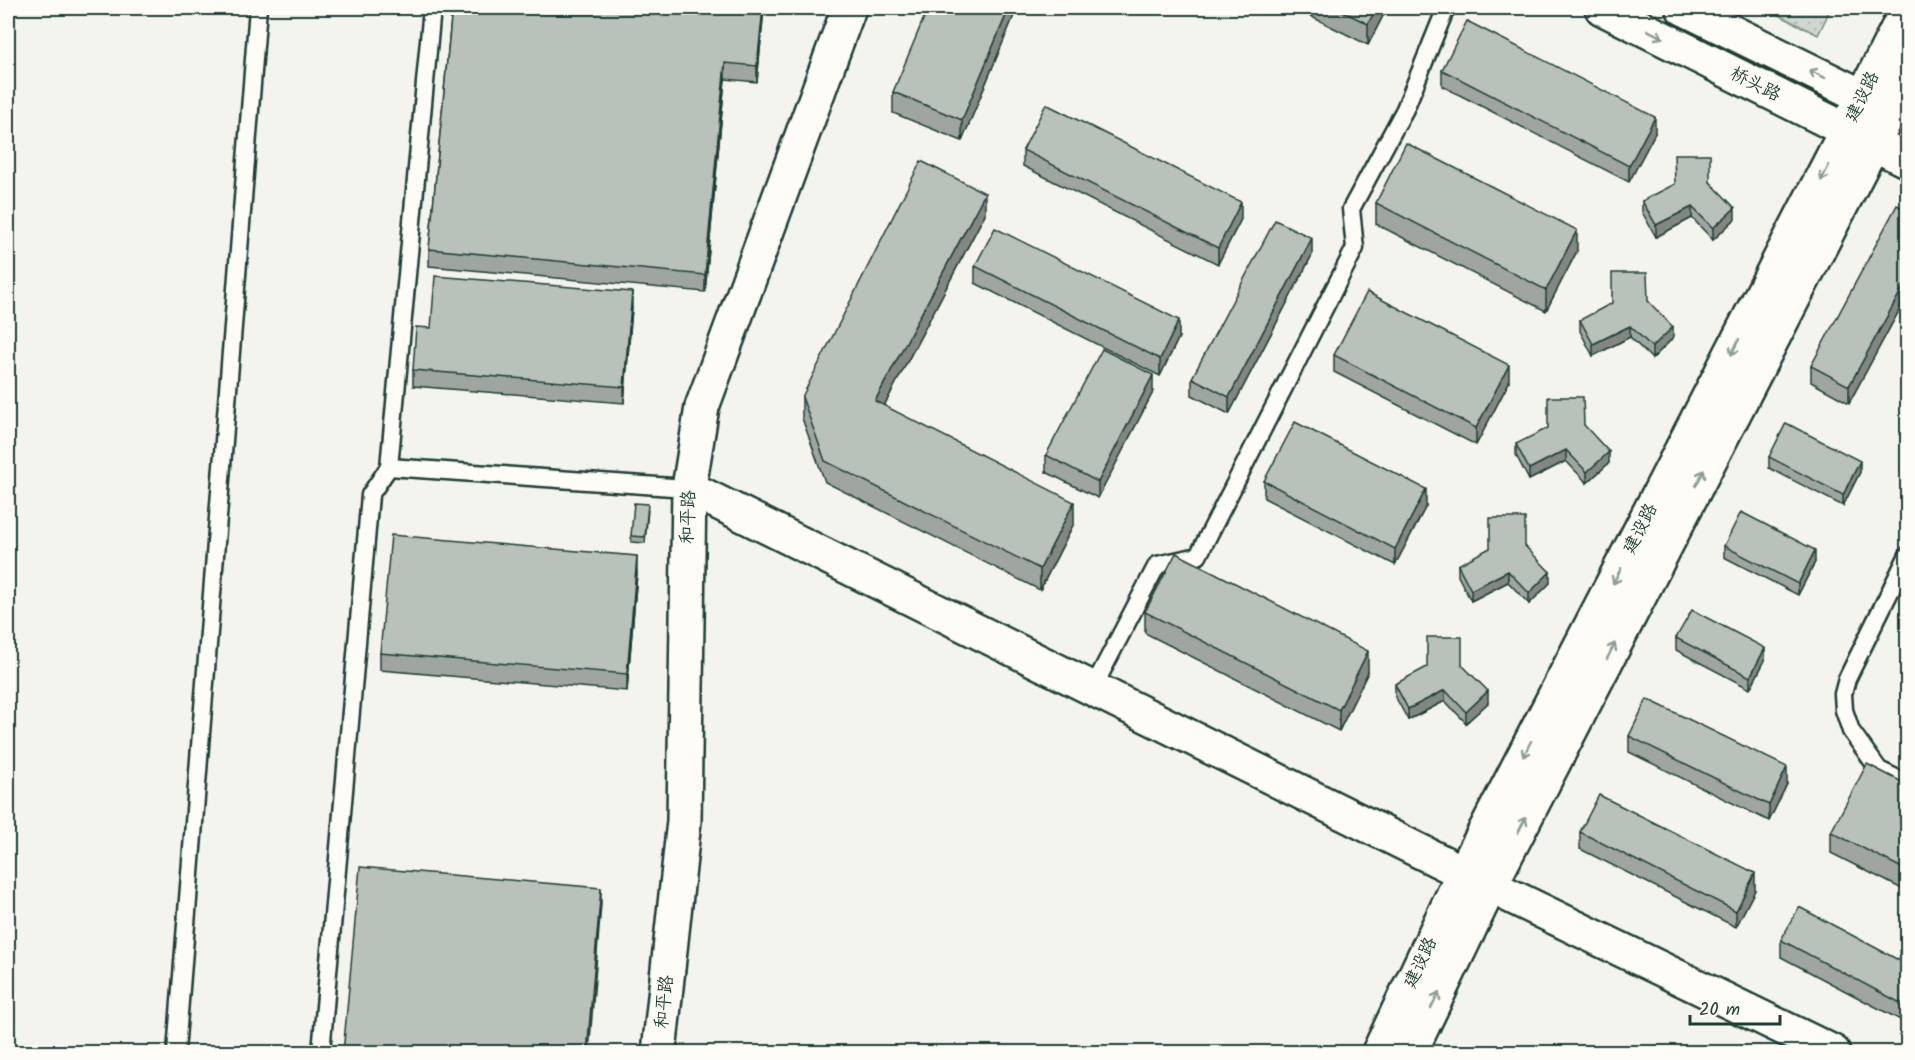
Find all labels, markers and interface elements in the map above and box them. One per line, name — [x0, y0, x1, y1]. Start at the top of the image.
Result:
one-way arrow — [1645, 29, 1663, 40]
street label: 桥头路 — [1724, 60, 1786, 110]
street label: 建设路 — [1838, 66, 1888, 128]
one-way arrow — [1809, 68, 1827, 80]
one-way arrow — [1818, 164, 1830, 182]
one-way arrow — [1729, 337, 1740, 355]
one-way arrow — [1695, 470, 1706, 488]
street label: 和平路 — [674, 490, 704, 544]
street label: 建设路 — [1616, 498, 1666, 560]
one-way arrow — [1611, 566, 1622, 584]
one-way arrow — [1606, 643, 1617, 661]
one-way arrow — [1521, 740, 1533, 757]
one-way arrow — [1516, 816, 1528, 834]
street label: 建设路 — [1396, 932, 1446, 994]
street label: 和平路 — [648, 974, 682, 1030]
scale bar — [1690, 988, 1780, 1026]
one-way arrow — [1430, 991, 1442, 1009]
text: 20 m — [1699, 996, 1740, 1025]

